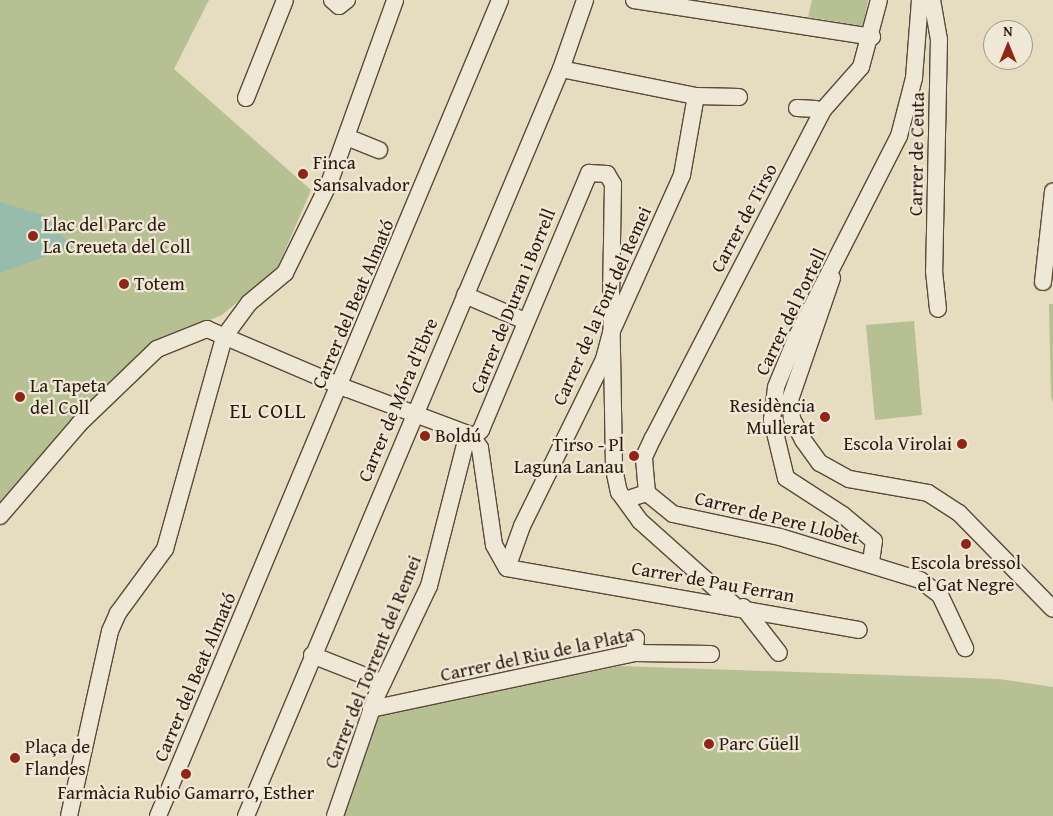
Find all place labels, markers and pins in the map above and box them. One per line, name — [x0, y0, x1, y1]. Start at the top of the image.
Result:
place label: Finca Sansalvador — [313, 152, 410, 196]
marker: Finca Sansalvador — [297, 168, 309, 180]
place label: Llac del Parc de La Creueta del Coll — [43, 214, 191, 258]
marker: Llac del Parc de La Creueta del Coll — [27, 230, 39, 242]
place label: Totem — [134, 273, 185, 295]
marker: Totem — [118, 278, 130, 290]
place label: La Tapeta del Coll — [30, 375, 106, 419]
marker: La Tapeta del Coll — [14, 391, 26, 403]
place label: Residència Mullerat — [730, 395, 815, 439]
marker: Residència Mullerat — [819, 411, 831, 423]
place label: Boldú — [435, 425, 481, 447]
marker: Boldú — [419, 430, 431, 442]
place label: Escola Virolai — [844, 433, 952, 455]
place label: Tirso - Pl Laguna Lanau — [514, 434, 624, 478]
marker: Escola Virolai — [956, 438, 968, 450]
marker: Tirso - Pl Laguna Lanau — [628, 450, 640, 462]
marker: Escola bressol el Gat Negre — [960, 538, 972, 550]
place label: Escola bressol el Gat Negre — [911, 552, 1021, 596]
place label: Parc Güell — [719, 733, 799, 755]
place label: Plaça de Flandes — [25, 736, 90, 780]
marker: Parc Güell — [703, 738, 715, 750]
marker: Plaça de Flandes — [9, 752, 21, 764]
marker: Farmàcia Rubio Gamarro, Esther — [180, 768, 192, 780]
place label: Farmàcia Rubio Gamarro, Esther — [58, 782, 314, 804]

